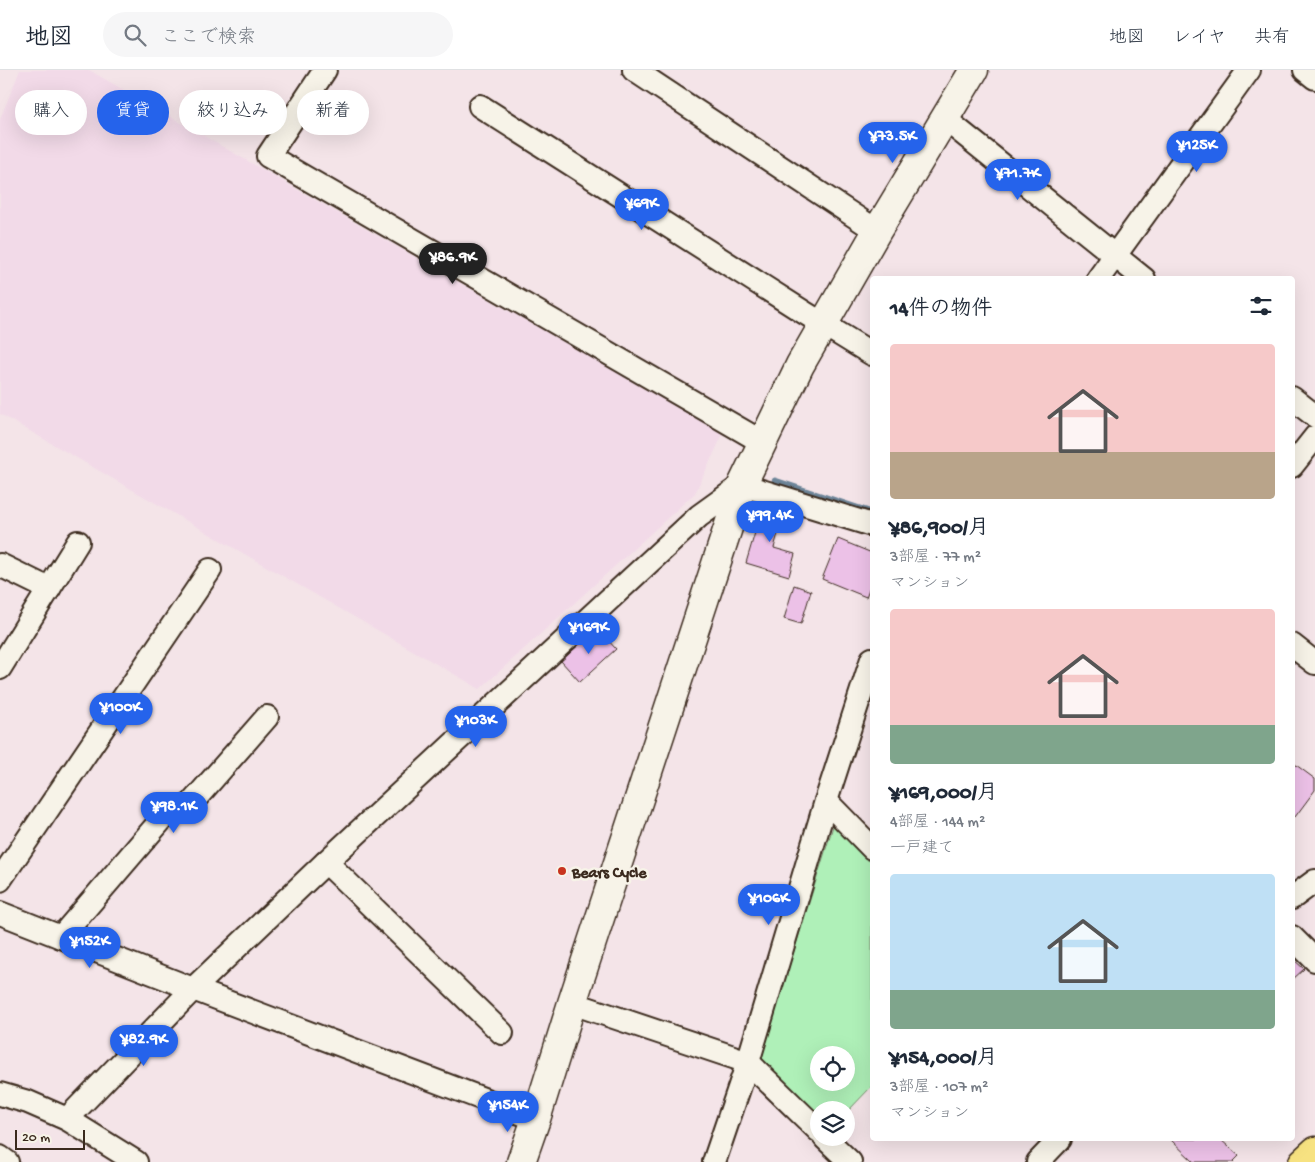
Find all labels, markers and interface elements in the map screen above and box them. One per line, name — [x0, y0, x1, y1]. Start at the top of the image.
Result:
search box — [103, 12, 453, 57]
icon: search — [121, 21, 149, 49]
text: 地図 — [25, 25, 73, 54]
text: ここで検索 — [161, 27, 256, 50]
text: 地図 — [1109, 28, 1145, 49]
text: レイヤ — [1173, 28, 1226, 49]
text: 共有 — [1254, 28, 1290, 49]
chip: 購入 — [15, 90, 87, 135]
chip: 賃貸 — [97, 90, 169, 135]
chip: 絞り込み — [179, 90, 287, 135]
chip: 新着 — [297, 90, 369, 135]
pin: ¥73.5K — [852, 122, 934, 164]
text: ¥73.5K — [870, 128, 916, 147]
pin: ¥125K — [1162, 131, 1232, 173]
text: ¥125K — [1178, 137, 1216, 156]
pin: ¥71.7K — [977, 158, 1059, 201]
text: ¥71.7K — [996, 165, 1040, 184]
pin: ¥69K — [612, 189, 672, 231]
text: ¥69K — [626, 195, 658, 214]
pin: ¥86.9K — [412, 242, 494, 285]
text: ¥86.9K — [430, 249, 476, 268]
icon: filters — [1247, 292, 1275, 320]
text: 14件の物件 — [890, 298, 992, 323]
icon: home — [1038, 376, 1128, 466]
pin: ¥99.4K — [729, 500, 811, 543]
text: ¥99.4K — [748, 507, 792, 526]
text: ¥86,900/月 — [890, 517, 989, 542]
text: 3部屋 · 77 m² — [890, 549, 981, 568]
text: マンション — [890, 575, 969, 594]
pin: ¥169K — [554, 612, 624, 655]
text: ¥169K — [570, 619, 608, 638]
icon: home — [1038, 641, 1128, 731]
pin: ¥100K — [86, 692, 156, 735]
text: ¥100K — [101, 699, 141, 718]
pin: ¥103K — [441, 706, 511, 748]
text: ¥103K — [456, 712, 496, 731]
text: ¥169,000/月 — [890, 782, 998, 807]
pin: ¥98.1K — [133, 792, 215, 834]
text: ¥98.1K — [152, 798, 196, 817]
text: 4部屋 · 144 m² — [890, 814, 985, 833]
text: 一戸建て — [890, 840, 954, 859]
marker: Bears Cycle — [556, 865, 568, 877]
place label: Bears Cycle — [571, 865, 647, 884]
pin: ¥106K — [734, 884, 804, 926]
text: ¥106K — [749, 890, 789, 909]
icon: home — [1038, 906, 1128, 996]
pin: ¥152K — [55, 926, 125, 969]
text: ¥152K — [71, 933, 109, 952]
pin: ¥82.9K — [103, 1024, 185, 1067]
text: ¥82.9K — [121, 1031, 167, 1050]
map controls — [810, 1046, 855, 1146]
button: locate — [810, 1046, 855, 1091]
text: ¥154,000/月 — [890, 1047, 998, 1072]
text: 3部屋 · 107 m² — [890, 1079, 988, 1098]
pin: ¥154K — [473, 1090, 543, 1133]
text: ¥154K — [489, 1097, 527, 1116]
button: layers — [810, 1101, 855, 1146]
text: マンション — [890, 1105, 969, 1124]
scale bar — [15, 1127, 85, 1150]
text: 20 m — [22, 1130, 50, 1147]

